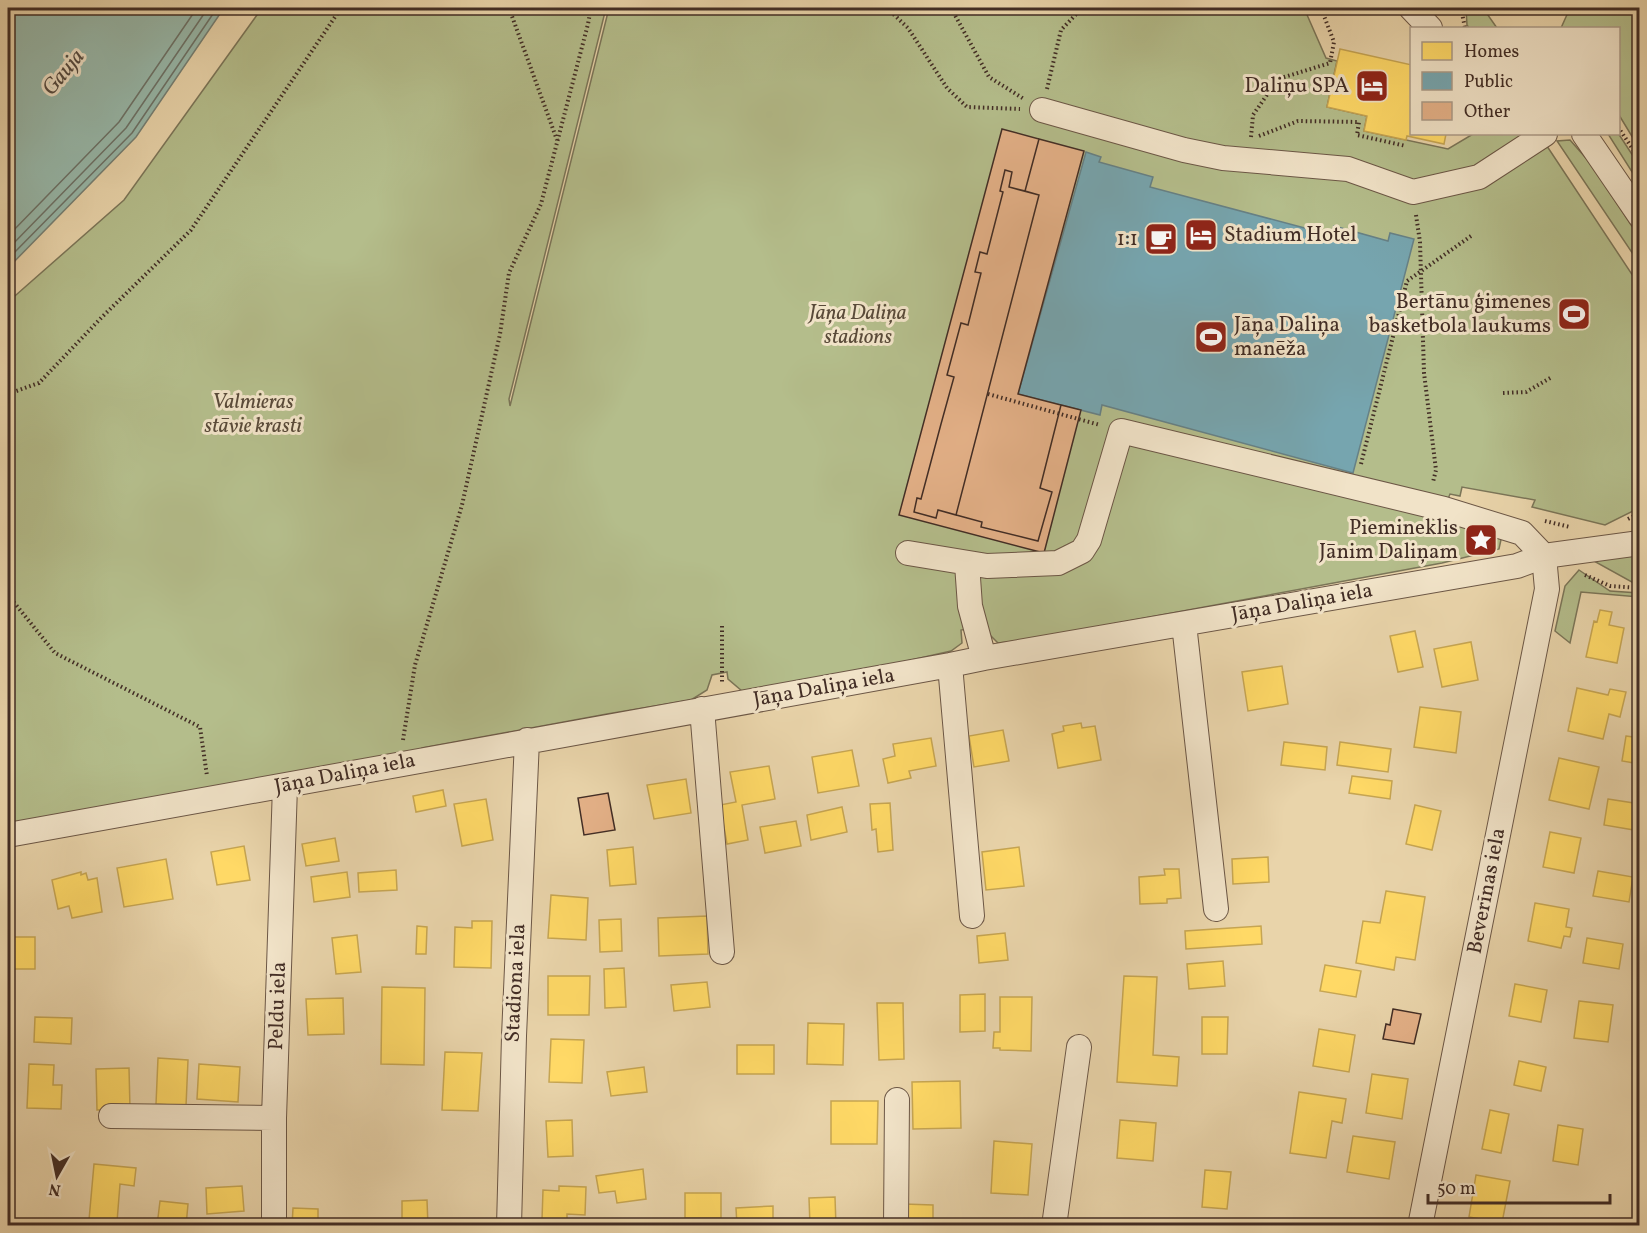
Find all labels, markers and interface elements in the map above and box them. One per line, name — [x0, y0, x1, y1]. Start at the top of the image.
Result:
legend — [1410, 27, 1620, 135]
text: Homes — [1464, 40, 1519, 65]
water label: Gauja — [35, 43, 93, 103]
hotel icon: Daliņu SPA — [1354, 68, 1390, 104]
text: Public — [1464, 70, 1513, 95]
place label: Daliņu SPA — [1245, 72, 1349, 101]
text: Other — [1464, 100, 1511, 125]
hotel icon: Stadium Hotel — [1183, 217, 1219, 253]
cafe icon: 1:1 — [1143, 221, 1179, 257]
place label: Stadium Hotel — [1224, 221, 1357, 250]
place label: 1:1 — [1117, 225, 1138, 254]
place label: Bertānu ģimenes basketbola laukums — [1369, 288, 1551, 341]
sports icon: Bertānu ģimenes basketbola laukums — [1556, 296, 1592, 332]
park label: Jāņa Daliņa stadions — [807, 299, 907, 352]
place label: Jāņa Daliņa manēža — [1234, 311, 1340, 364]
sports icon: Jāņa Daliņa manēža — [1193, 319, 1229, 355]
park label: Valmieras stāvie krasti — [204, 388, 303, 441]
place label: Piemineklis Jānim Daliņam — [1319, 514, 1458, 567]
place icon: Piemineklis Jānim Daliņam — [1463, 522, 1499, 558]
street label: Jāņa Daliņa iela — [1229, 576, 1375, 630]
street label: Jāņa Daliņa iela — [751, 661, 897, 715]
street label: Jāņa Daliņa iela — [272, 746, 418, 802]
street label: Beverīnas iela — [1461, 825, 1513, 957]
street label: Stadiona iela — [498, 923, 534, 1043]
street label: Peldu iela — [262, 961, 294, 1051]
north arrow — [27, 1146, 87, 1206]
scale bar — [1428, 1167, 1610, 1205]
text: N — [47, 1177, 62, 1201]
text: 50 m — [1437, 1177, 1476, 1202]

